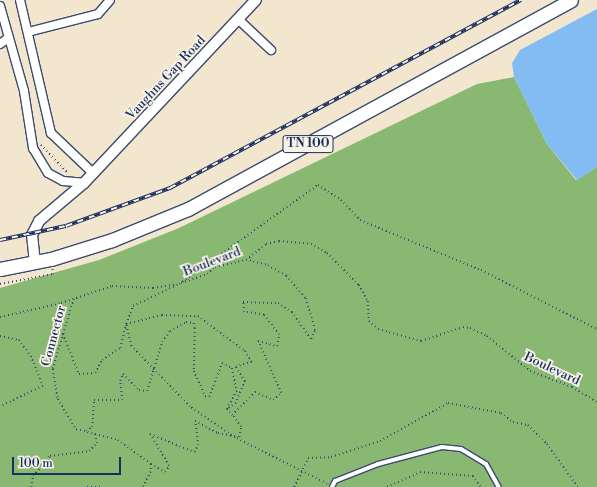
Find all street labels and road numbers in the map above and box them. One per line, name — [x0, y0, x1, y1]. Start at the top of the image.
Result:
street label: Vaughns Gap Road — [123, 33, 209, 123]
road number: TN 100 — [282, 134, 334, 154]
street label: Boulevard — [181, 244, 243, 280]
street label: Connector — [38, 304, 70, 368]
street label: Boulevard — [521, 349, 583, 389]

